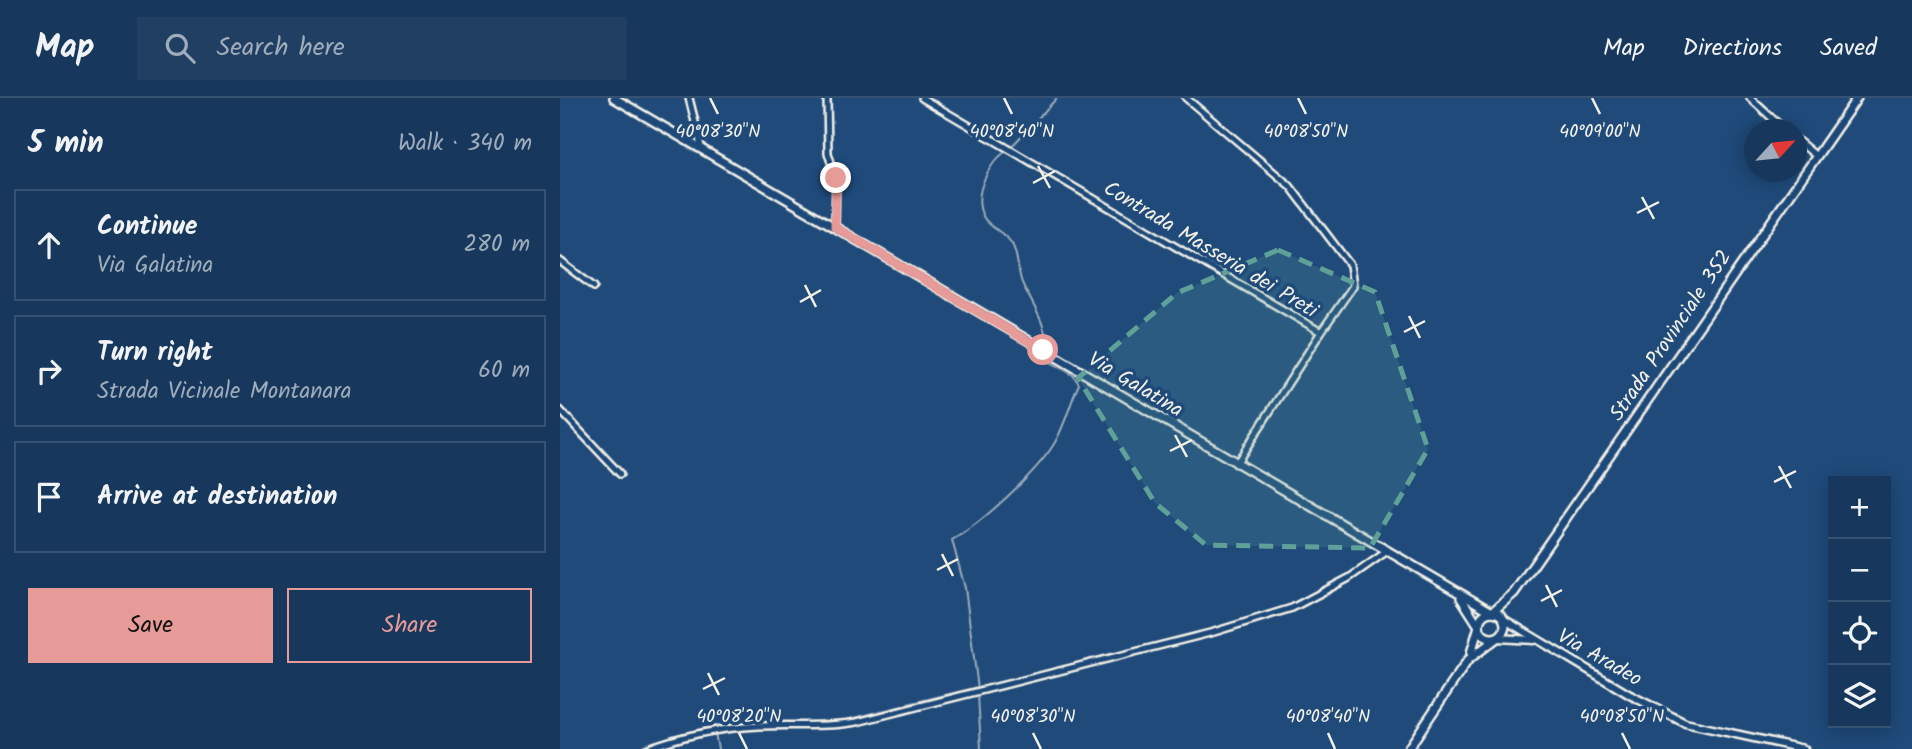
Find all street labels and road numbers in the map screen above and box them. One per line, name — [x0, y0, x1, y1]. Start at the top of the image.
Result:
street label: Contrada Masseria dei Preti — [1097, 173, 1325, 328]
street label: Strada Provinciale 352 — [1602, 244, 1741, 428]
street label: Via Galatina — [1081, 344, 1189, 427]
street label: Via Aradeo — [1551, 621, 1648, 696]

